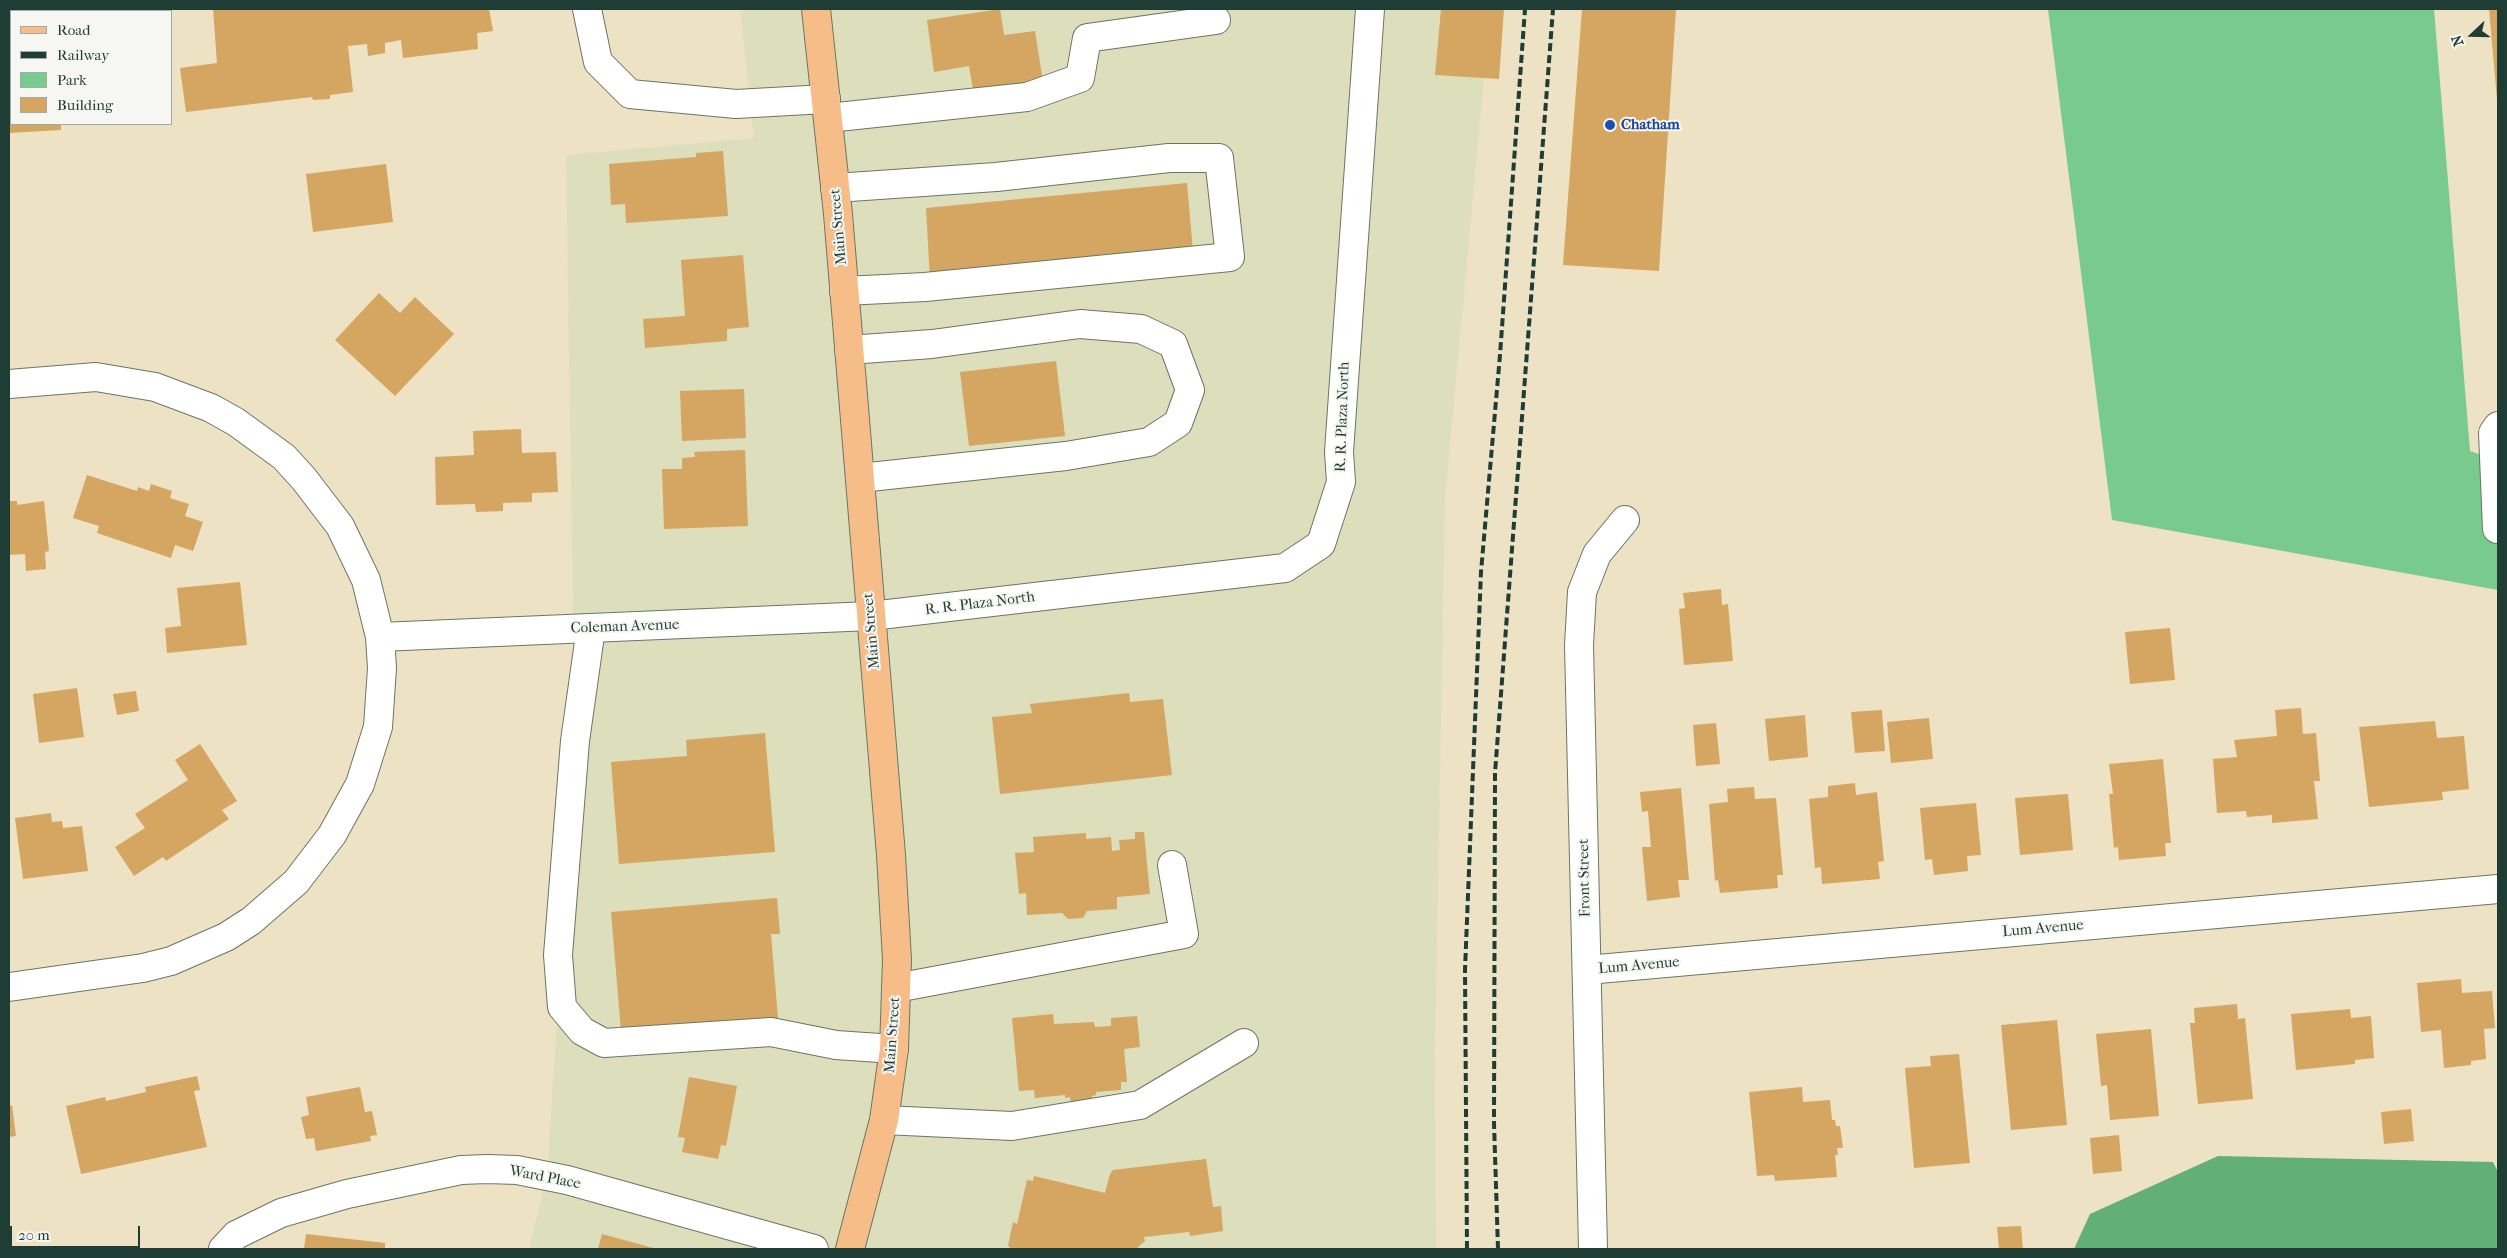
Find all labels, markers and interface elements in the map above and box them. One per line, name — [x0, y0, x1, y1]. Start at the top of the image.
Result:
legend — [10, 10, 172, 125]
north arrow — [2447, 10, 2497, 60]
text: Road — [57, 21, 90, 39]
text: N — [2448, 33, 2467, 49]
text: Railway — [57, 46, 109, 64]
text: Park — [57, 71, 87, 89]
text: Building — [57, 96, 113, 114]
place label: Chatham — [1621, 116, 1680, 134]
marker: Chatham — [1603, 118, 1617, 132]
street label: Main Street — [827, 188, 851, 266]
street label: R. R. Plaza North — [1332, 361, 1354, 473]
street label: R. R. Plaza North — [924, 588, 1036, 620]
street label: Main Street — [860, 592, 884, 670]
street label: Coleman Avenue — [570, 616, 680, 638]
street label: Front Street — [1575, 839, 1595, 917]
street label: Lum Avenue — [2002, 916, 2084, 942]
street label: Lum Avenue — [1598, 953, 1680, 979]
street label: Main Street — [881, 996, 905, 1074]
street label: Ward Place — [508, 1162, 582, 1194]
scale bar — [12, 1216, 142, 1248]
text: 20 m — [18, 1226, 50, 1244]

